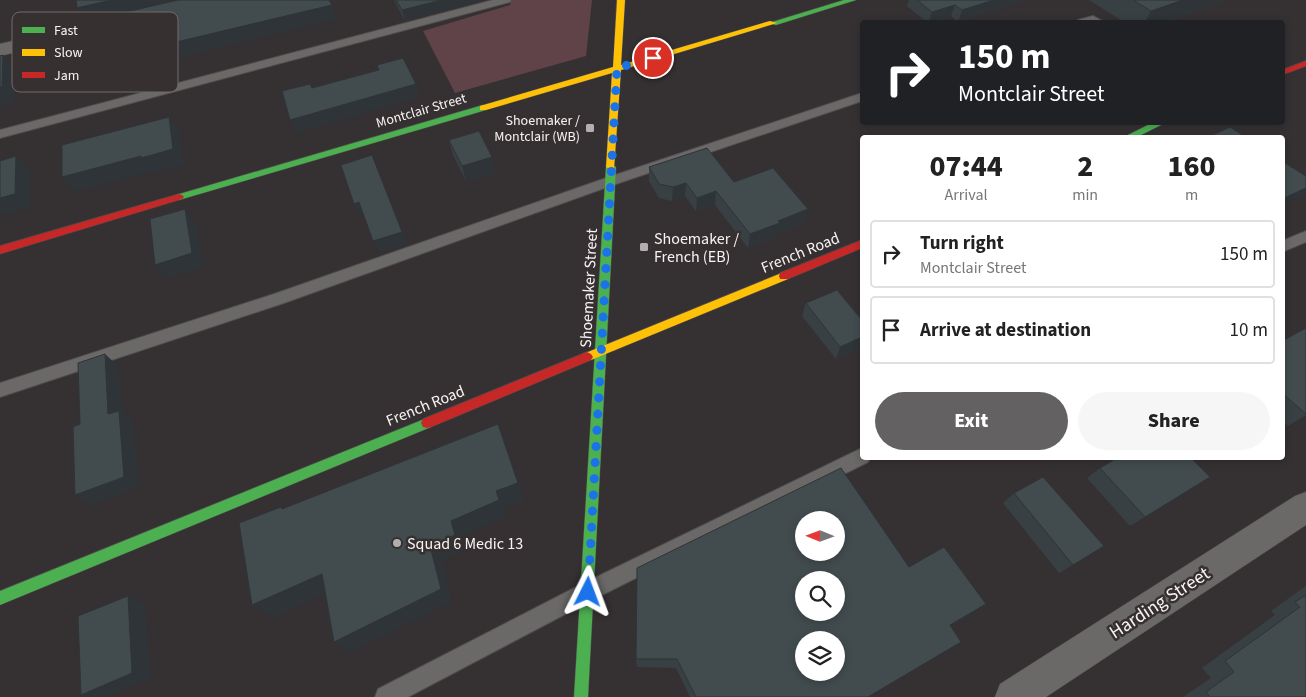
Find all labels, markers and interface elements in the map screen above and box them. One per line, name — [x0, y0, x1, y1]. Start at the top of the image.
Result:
legend — [12, 12, 178, 92]
text: Fast — [54, 21, 78, 41]
text: 150 m — [958, 32, 1050, 82]
pin — [632, 37, 674, 79]
icon: right — [875, 40, 940, 105]
text: Slow — [54, 43, 83, 63]
icon: arrive — [639, 44, 667, 72]
text: Jam — [54, 66, 79, 86]
text: Montclair Street — [958, 78, 1104, 110]
street label: Montclair Street — [374, 88, 469, 133]
place label: Shoemaker / Montclair (WB) — [494, 111, 580, 147]
marker: Shoemaker / Montclair (WB) — [584, 122, 596, 134]
text: 07:44 — [929, 145, 1003, 188]
text: 2 — [1077, 145, 1093, 188]
text: 160 — [1168, 145, 1216, 188]
text: Arrival — [945, 184, 988, 206]
text: min — [1072, 184, 1098, 206]
text: m — [1185, 184, 1198, 206]
street label: Shoemaker Street — [575, 227, 603, 348]
street label: French Road — [758, 227, 843, 279]
place label: Shoemaker / French (EB) — [654, 228, 740, 268]
text: Turn right — [920, 230, 1004, 257]
icon: right — [877, 240, 905, 268]
marker: Shoemaker / French (EB) — [638, 241, 650, 253]
text: 150 m — [1220, 241, 1268, 268]
text: Montclair Street — [920, 257, 1026, 279]
icon: arrive — [877, 316, 905, 344]
text: Arrive at destination — [920, 317, 1091, 344]
text: 10 m — [1230, 317, 1268, 344]
street label: French Road — [383, 380, 468, 432]
button: Exit — [875, 392, 1068, 450]
button: Share — [1078, 392, 1270, 450]
north arrow — [795, 511, 845, 561]
map controls — [795, 511, 845, 681]
place label: Squad 6 Medic 13 — [407, 533, 523, 555]
marker: Squad 6 Medic 13 — [391, 537, 403, 549]
street label: Harding Street — [1104, 560, 1216, 646]
position arrow — [561, 565, 613, 617]
button: search — [795, 571, 845, 621]
button: layers — [795, 631, 845, 681]

